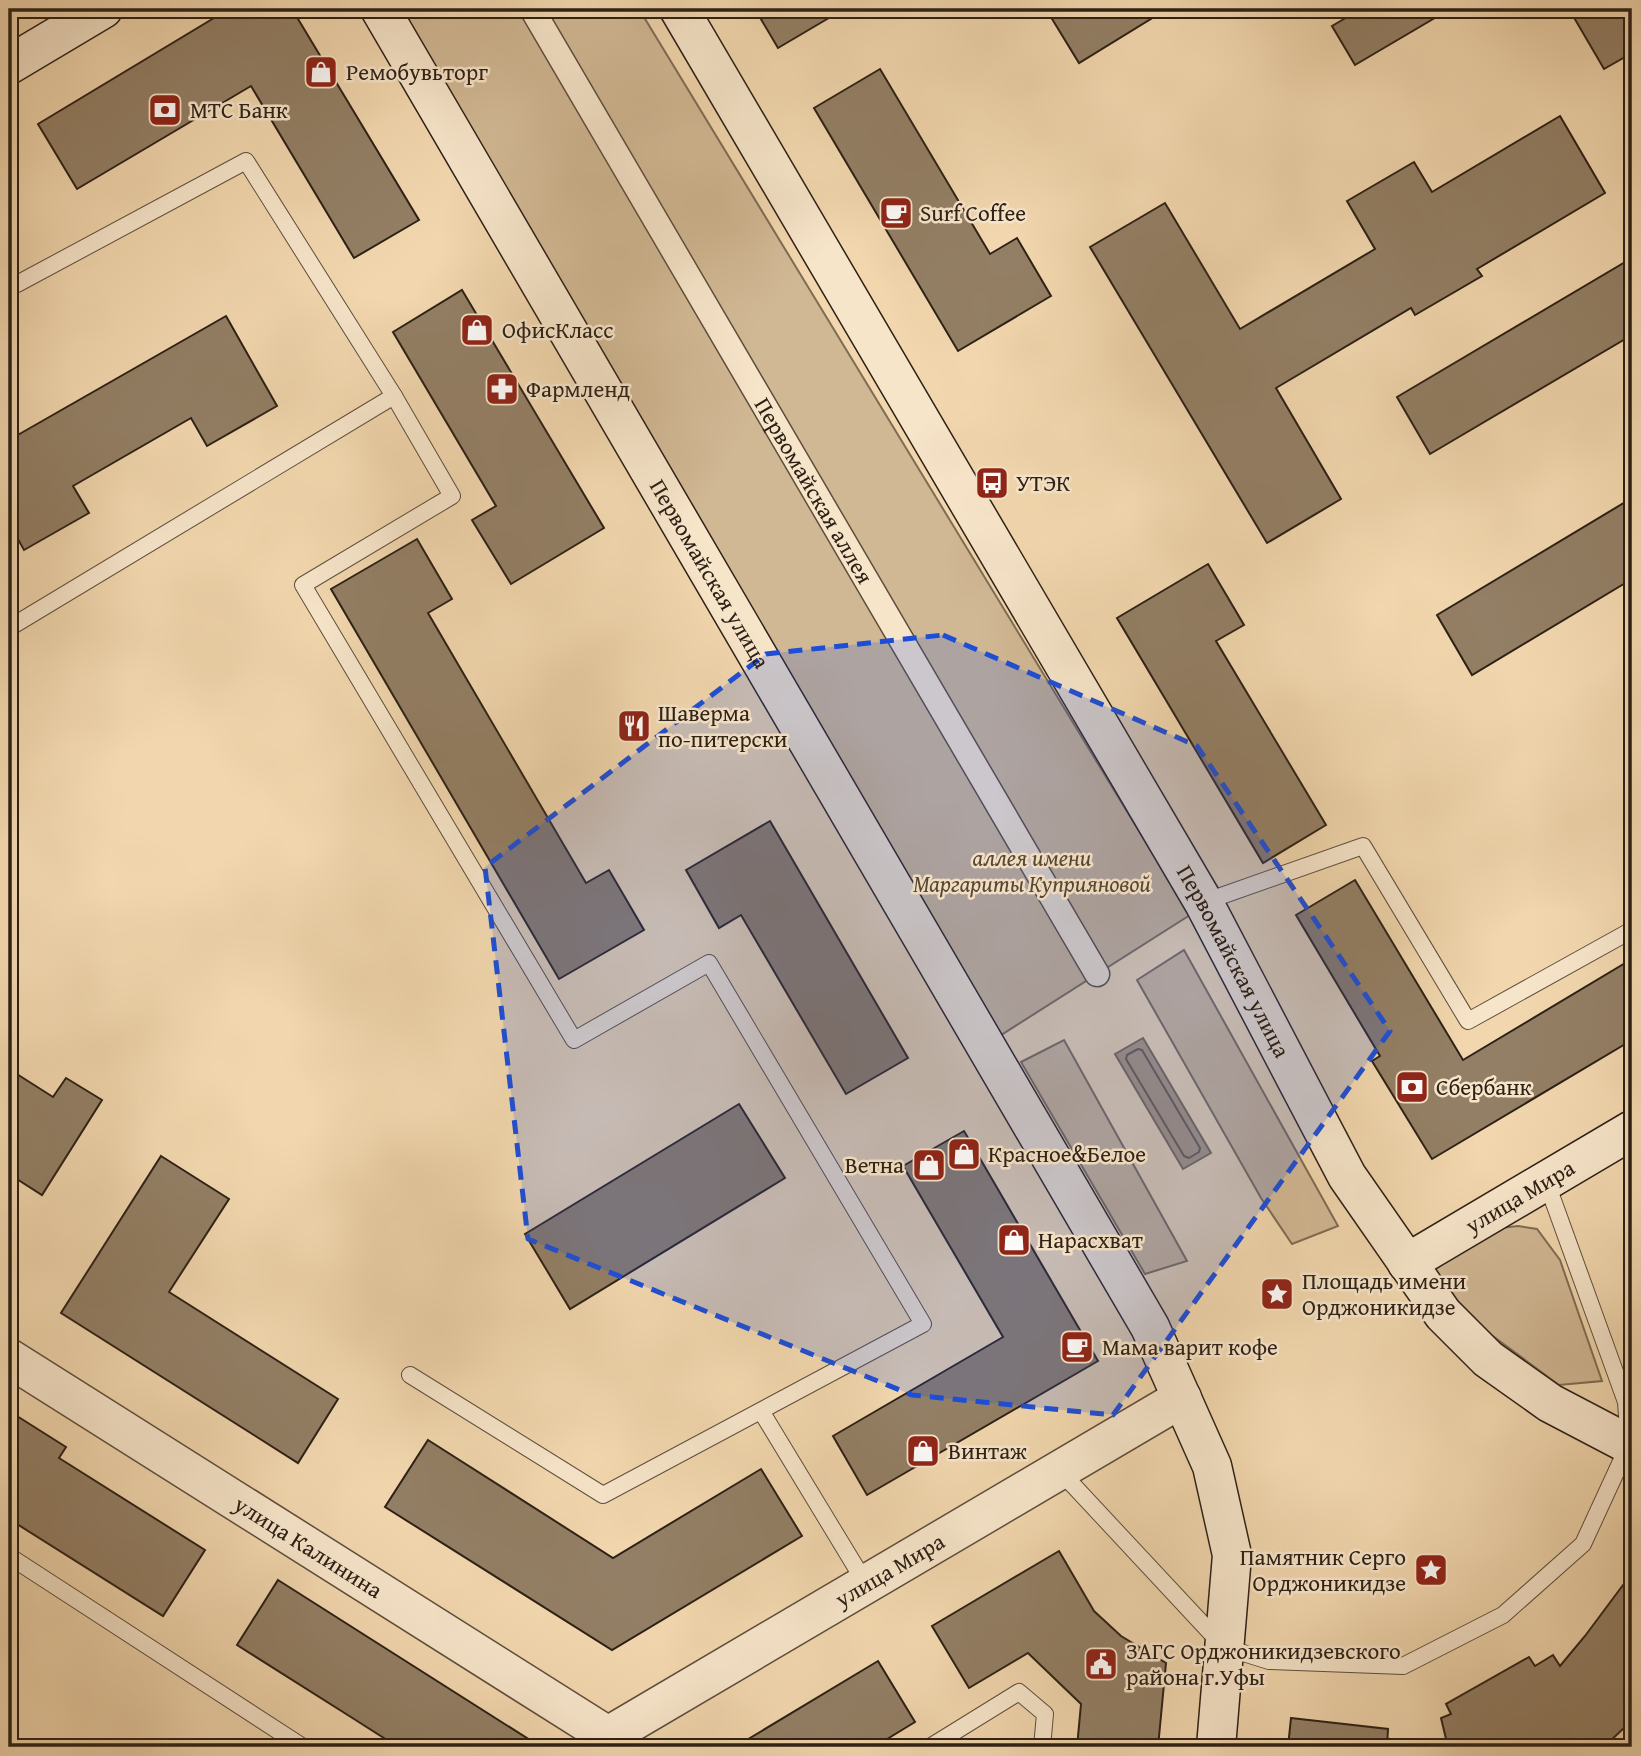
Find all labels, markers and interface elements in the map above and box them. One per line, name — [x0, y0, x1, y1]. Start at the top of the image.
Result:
shop icon: Ремобувьторг — [302, 53, 340, 91]
place label: Ремобувьторг — [346, 55, 488, 88]
bank icon: МТС Банк — [146, 91, 184, 129]
place label: МТС Банк — [190, 93, 288, 126]
cafe icon: Surf Coffee — [877, 194, 915, 232]
place label: Surf Coffee — [920, 196, 1026, 229]
shop icon: ОфисКласс — [458, 311, 496, 349]
place label: ОфисКласс — [502, 313, 613, 346]
pharmacy icon: Фармленд — [483, 370, 521, 408]
place label: Фармленд — [526, 372, 631, 405]
street label: Первомайская аллея — [747, 391, 882, 590]
bus stop icon: УТЭК — [973, 464, 1011, 502]
place label: УТЭК — [1016, 466, 1070, 499]
street label: Первомайская улица — [642, 473, 779, 674]
place label: Шаверма по-питерски — [658, 696, 788, 755]
restaurant icon: Шаверма по-питерски — [615, 707, 653, 745]
park label: аллея имени Маргариты Куприяновой — [913, 841, 1151, 900]
street label: Первомайская улица — [1169, 858, 1299, 1063]
bank icon: Сбербанк — [1393, 1068, 1431, 1106]
place label: Сбербанк — [1436, 1070, 1532, 1103]
shop icon: Красное&Белое — [945, 1135, 983, 1173]
place label: Красное&Белое — [988, 1137, 1146, 1170]
shop icon: Ветна — [910, 1146, 948, 1184]
place label: Ветна — [845, 1148, 904, 1181]
street label: улица Мира — [1458, 1151, 1581, 1242]
shop icon: Нарасхват — [995, 1221, 1033, 1259]
place label: Нарасхват — [1038, 1223, 1143, 1256]
place label: Площадь имени Орджоникидзе — [1302, 1264, 1467, 1323]
place icon: Площадь имени Орджоникидзе — [1258, 1275, 1296, 1313]
cafe icon: Мама варит кофе — [1058, 1328, 1096, 1366]
place label: Мама варит кофе — [1102, 1330, 1278, 1363]
shop icon: Винтаж — [904, 1432, 942, 1470]
place label: Винтаж — [948, 1434, 1027, 1467]
street label: улица Калинина — [227, 1487, 389, 1606]
street label: улица Мира — [828, 1524, 951, 1615]
place label: Памятник Серго Орджоникидзе — [1240, 1540, 1406, 1599]
place icon: Памятник Серго Орджоникидзе — [1412, 1551, 1450, 1589]
place label: ЗАГС Орджоникидзевского района г.Уфы — [1126, 1634, 1401, 1693]
public building icon: ЗАГС Орджоникидзевского района г.Уфы — [1082, 1645, 1120, 1683]

